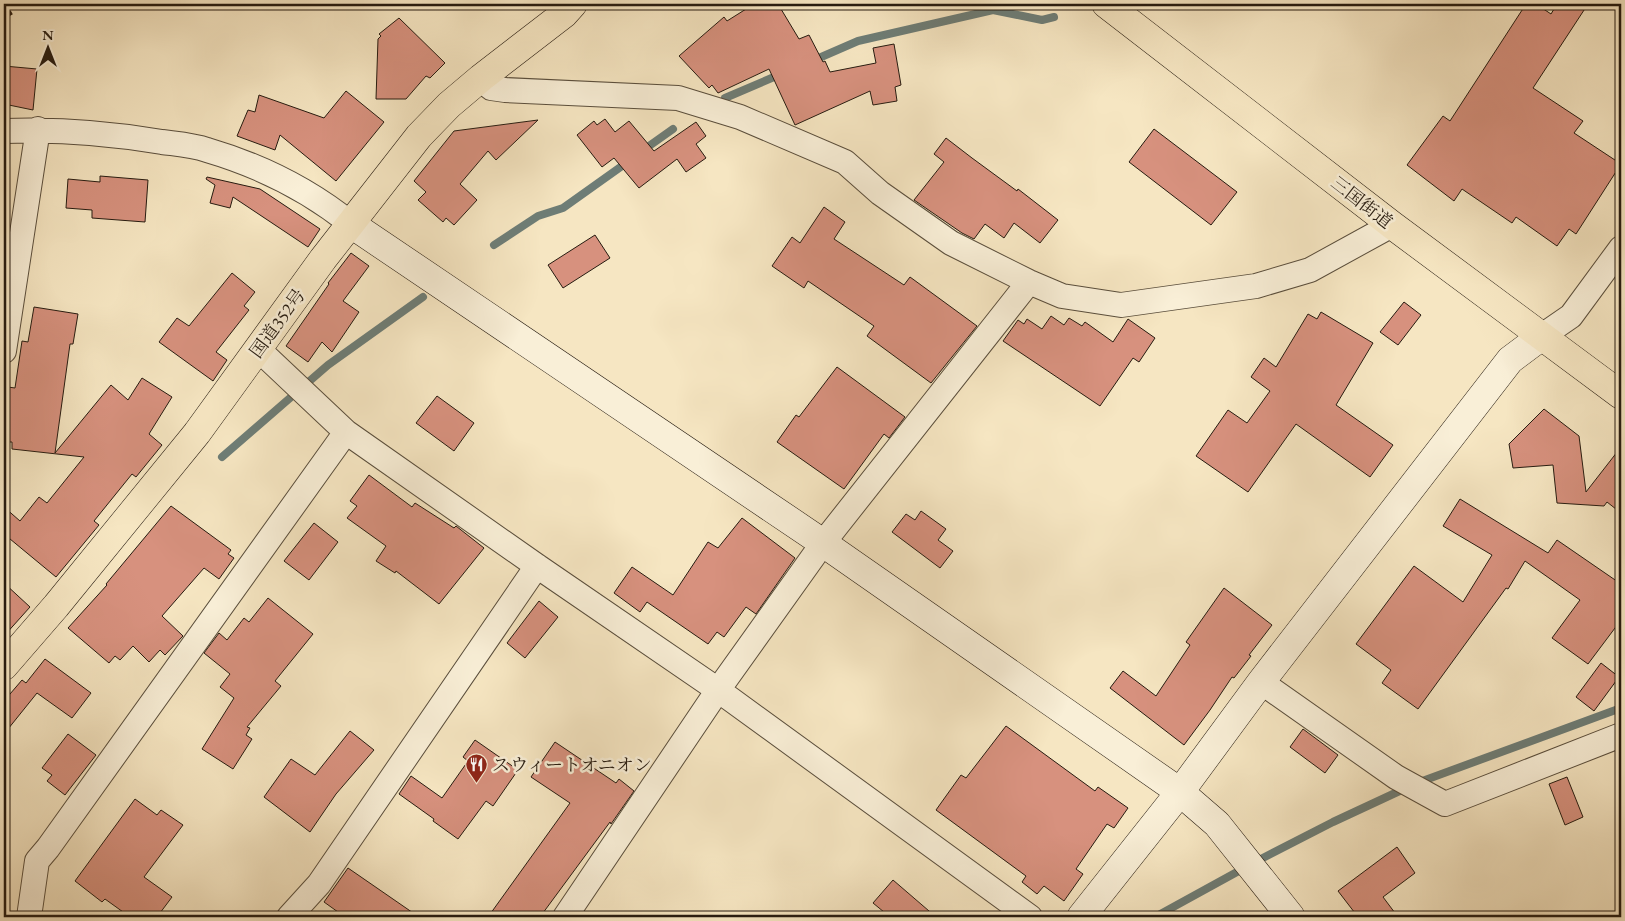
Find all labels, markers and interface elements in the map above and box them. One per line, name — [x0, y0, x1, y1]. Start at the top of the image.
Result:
north arrow — [22, 22, 72, 72]
text: N — [42, 26, 54, 44]
street label: 三国街道 — [1327, 171, 1397, 233]
street label: 国道352号 — [244, 284, 310, 362]
restaurant icon: スウィートオニオン — [464, 752, 488, 783]
place label: スウィートオニオン — [492, 753, 652, 776]

